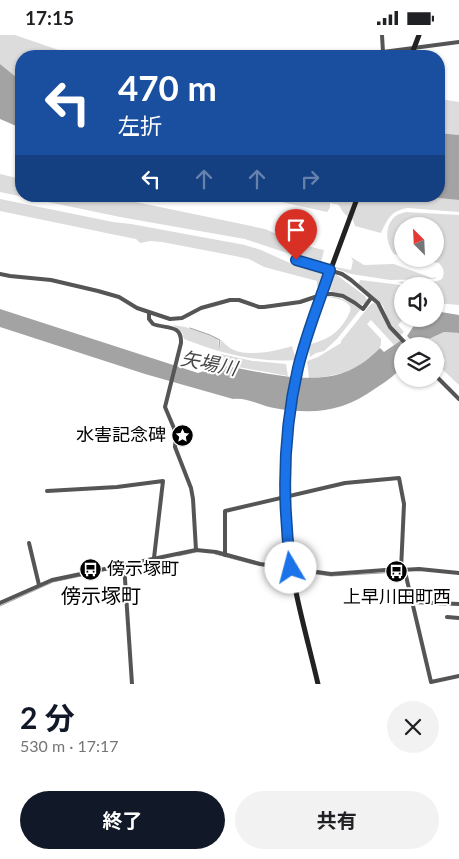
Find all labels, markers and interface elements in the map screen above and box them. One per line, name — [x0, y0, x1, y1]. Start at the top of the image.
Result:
text: 17:15 — [25, 6, 74, 29]
text: 470 m — [118, 66, 217, 108]
icon: left — [35, 70, 100, 135]
text: 左折 — [118, 112, 162, 139]
icon: left — [137, 165, 165, 193]
icon: ahead — [190, 165, 218, 193]
icon: ahead — [243, 165, 271, 193]
icon: right — [296, 165, 324, 193]
pin — [275, 209, 317, 260]
icon: arrive — [282, 216, 310, 244]
north arrow — [394, 217, 444, 267]
map controls — [394, 217, 444, 387]
button: sound — [394, 277, 444, 327]
button: layers — [394, 337, 444, 387]
water label: 矢場川 — [179, 346, 241, 380]
place label: 水害記念碑 — [76, 423, 166, 445]
place icon: 水害記念碑 — [170, 423, 194, 447]
position arrow — [264, 541, 316, 593]
bus stop icon: 傍示塚町 — [79, 557, 103, 581]
place label: 傍示塚町 — [107, 557, 179, 579]
bus stop icon: 上早川田町西 — [385, 560, 409, 584]
district label: 傍示塚町 — [61, 583, 141, 607]
place label: 上早川田町西 — [343, 585, 451, 607]
text: 2 分 — [20, 699, 75, 735]
button: close — [387, 701, 439, 753]
text: 530 m · 17:17 — [20, 736, 119, 755]
button: 終了 — [20, 791, 225, 849]
button: 共有 — [235, 791, 439, 849]

